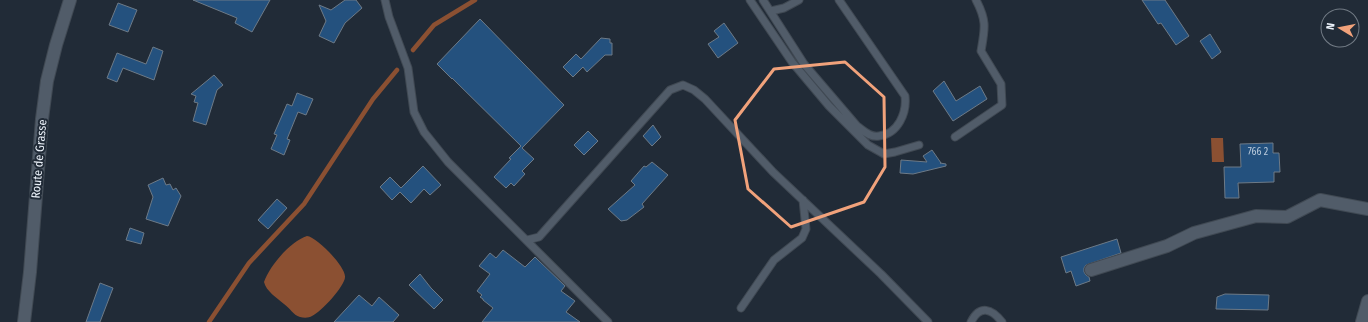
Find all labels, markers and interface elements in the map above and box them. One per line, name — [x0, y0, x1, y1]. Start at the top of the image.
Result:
north arrow — [1320, 8, 1360, 48]
text: N — [1324, 22, 1338, 31]
street label: Route de Grasse — [29, 119, 49, 199]
house number: 766 2 — [1248, 146, 1269, 158]

